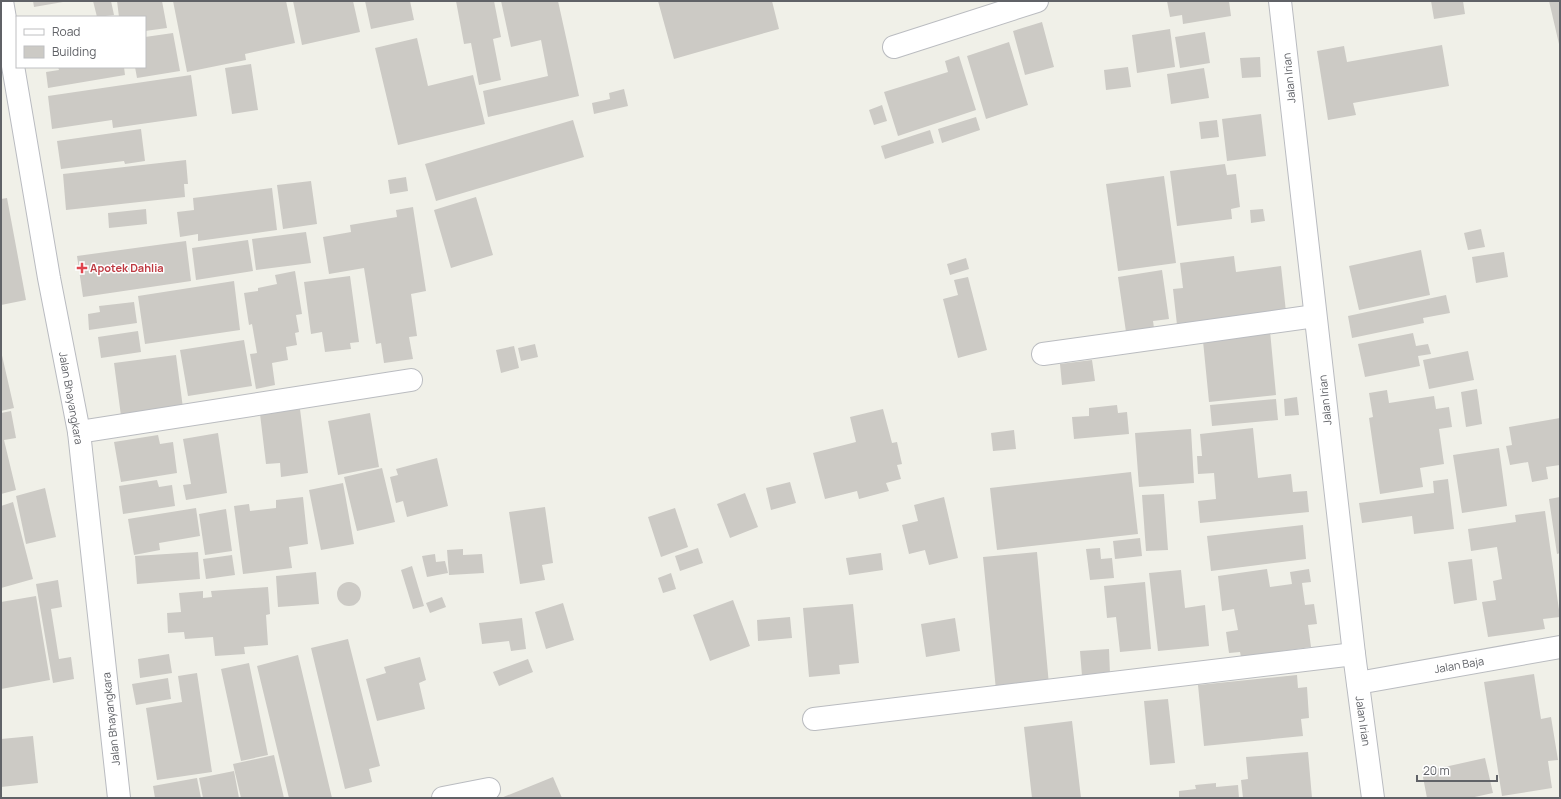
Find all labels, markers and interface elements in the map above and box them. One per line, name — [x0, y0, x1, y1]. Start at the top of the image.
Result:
legend — [16, 16, 146, 68]
text: Road — [52, 23, 80, 40]
text: Building — [52, 43, 96, 60]
street label: Jalan Irian — [1278, 52, 1299, 104]
place label: Apotek Dahlia — [90, 260, 164, 275]
marker: Apotek Dahlia — [77, 263, 87, 273]
street label: Jalan Bhayangkara — [56, 350, 87, 445]
street label: Jalan Irian — [1314, 374, 1335, 426]
street label: Jalan Baja — [1433, 653, 1485, 676]
street label: Jalan Bhayangkara — [98, 672, 123, 767]
street label: Jalan Irian — [1353, 695, 1374, 747]
scale bar — [1417, 757, 1497, 783]
text: 20 m — [1423, 762, 1450, 779]

